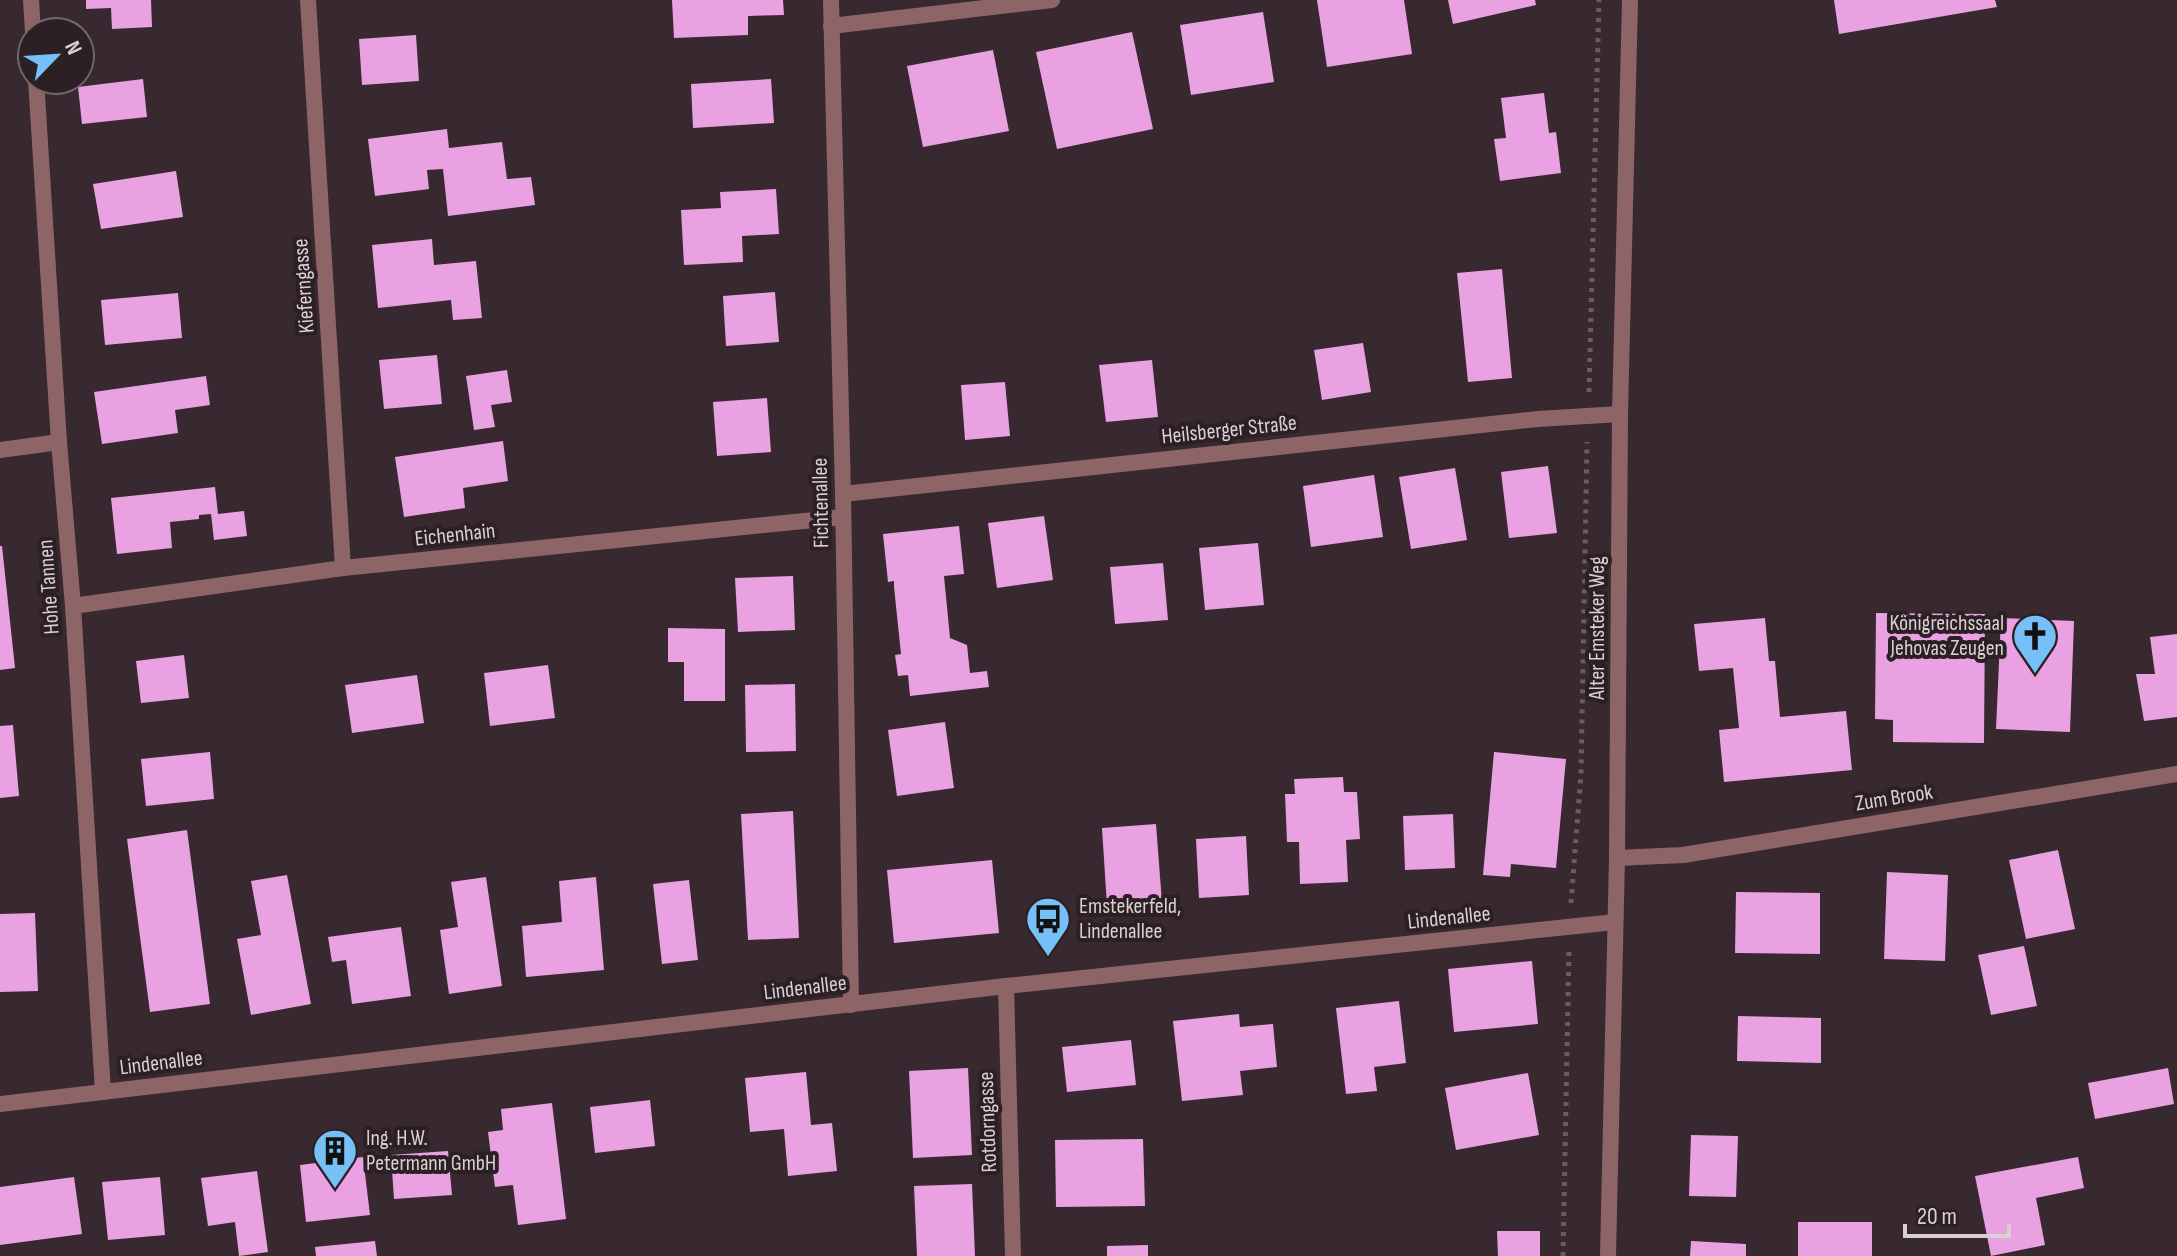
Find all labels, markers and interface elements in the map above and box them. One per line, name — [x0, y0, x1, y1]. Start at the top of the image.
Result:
north arrow — [16, 16, 96, 96]
text: N — [58, 37, 87, 59]
street label: Kieferngasse — [287, 238, 321, 334]
street label: Heilsberger Straße — [1160, 409, 1298, 451]
street label: Fichtenallee — [807, 458, 835, 548]
street label: Eichenhain — [413, 517, 497, 553]
street label: Hohe Tannen — [32, 539, 66, 635]
street label: Alter Emsteker Weg — [1584, 556, 1611, 701]
place label: Königreichssaal Jehovas Zeugen — [1889, 610, 2004, 662]
church icon: Königreichssaal Jehovas Zeugen — [2011, 612, 2059, 675]
street label: Zum Brook — [1853, 778, 1935, 817]
place label: Emstekerfeld, Lindenallee — [1079, 893, 1181, 945]
bus stop icon: Emstekerfeld, Lindenallee — [1024, 895, 1072, 958]
street label: Lindenallee — [1406, 900, 1492, 936]
street label: Lindenallee — [762, 970, 848, 1006]
street label: Lindenallee — [118, 1045, 204, 1081]
street label: Rotdorngasse — [973, 1071, 1003, 1173]
place label: Ing. H.W. Petermann GmbH — [366, 1125, 496, 1177]
building icon: Ing. H.W. Petermann GmbH — [311, 1127, 359, 1190]
scale bar — [1905, 1188, 2009, 1238]
text: 20 m — [1917, 1202, 1957, 1231]

